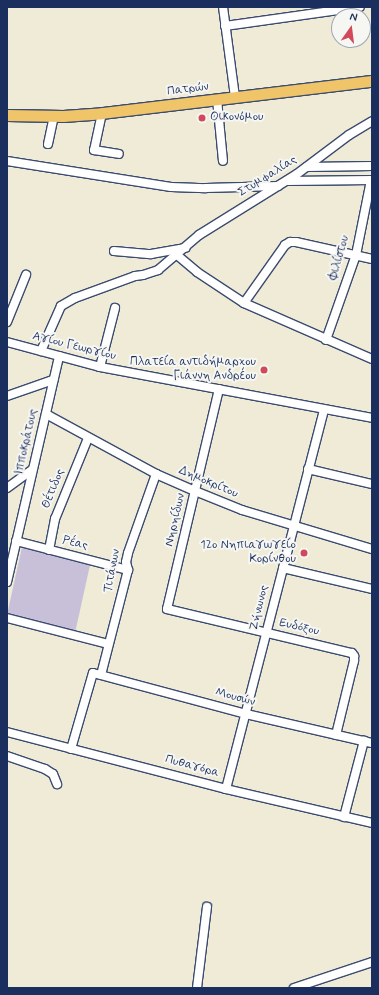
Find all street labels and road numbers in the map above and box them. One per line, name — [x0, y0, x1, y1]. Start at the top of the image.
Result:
street label: Πατρών — [166, 80, 210, 100]
street label: Στυμφαλίας — [236, 153, 300, 201]
street label: Φιλίστου — [327, 234, 353, 282]
street label: Αγίου Γεωργίου — [31, 330, 117, 364]
street label: Ιπποκράτους — [12, 408, 42, 476]
street label: Δημοκρίτου — [176, 464, 240, 502]
street label: Θέτιδος — [40, 467, 68, 511]
street label: Νηρηίδων — [163, 492, 189, 548]
street label: Ρέας — [61, 534, 89, 554]
street label: Τιτάνων — [102, 548, 124, 594]
street label: Ζήνωνος — [247, 584, 273, 632]
street label: Ευδόξου — [278, 616, 320, 640]
street label: Μουσών — [214, 686, 256, 710]
street label: Πυθαγόρα — [163, 753, 221, 781]

